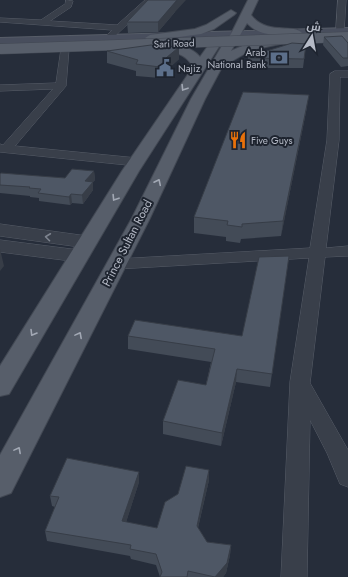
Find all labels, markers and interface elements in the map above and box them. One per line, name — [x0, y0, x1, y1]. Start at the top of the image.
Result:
north arrow — [292, 16, 332, 56]
text: ش — [305, 17, 322, 35]
street label: Sari Road — [153, 35, 195, 52]
place label: Arab National Bank — [208, 45, 267, 72]
bank icon: Arab National Bank — [269, 48, 289, 68]
public building icon: Najiz — [155, 58, 175, 78]
place label: Najiz — [178, 61, 201, 76]
one-way arrow — [182, 83, 189, 90]
restaurant icon: Five Guys — [228, 130, 248, 150]
place label: Five Guys — [251, 133, 292, 148]
one-way arrow — [153, 179, 161, 186]
one-way arrow — [113, 193, 120, 200]
street label: Prince Sultan Road — [97, 196, 157, 290]
one-way arrow — [45, 233, 51, 242]
one-way arrow — [31, 329, 38, 336]
one-way arrow — [74, 332, 82, 339]
one-way arrow — [14, 446, 21, 454]

